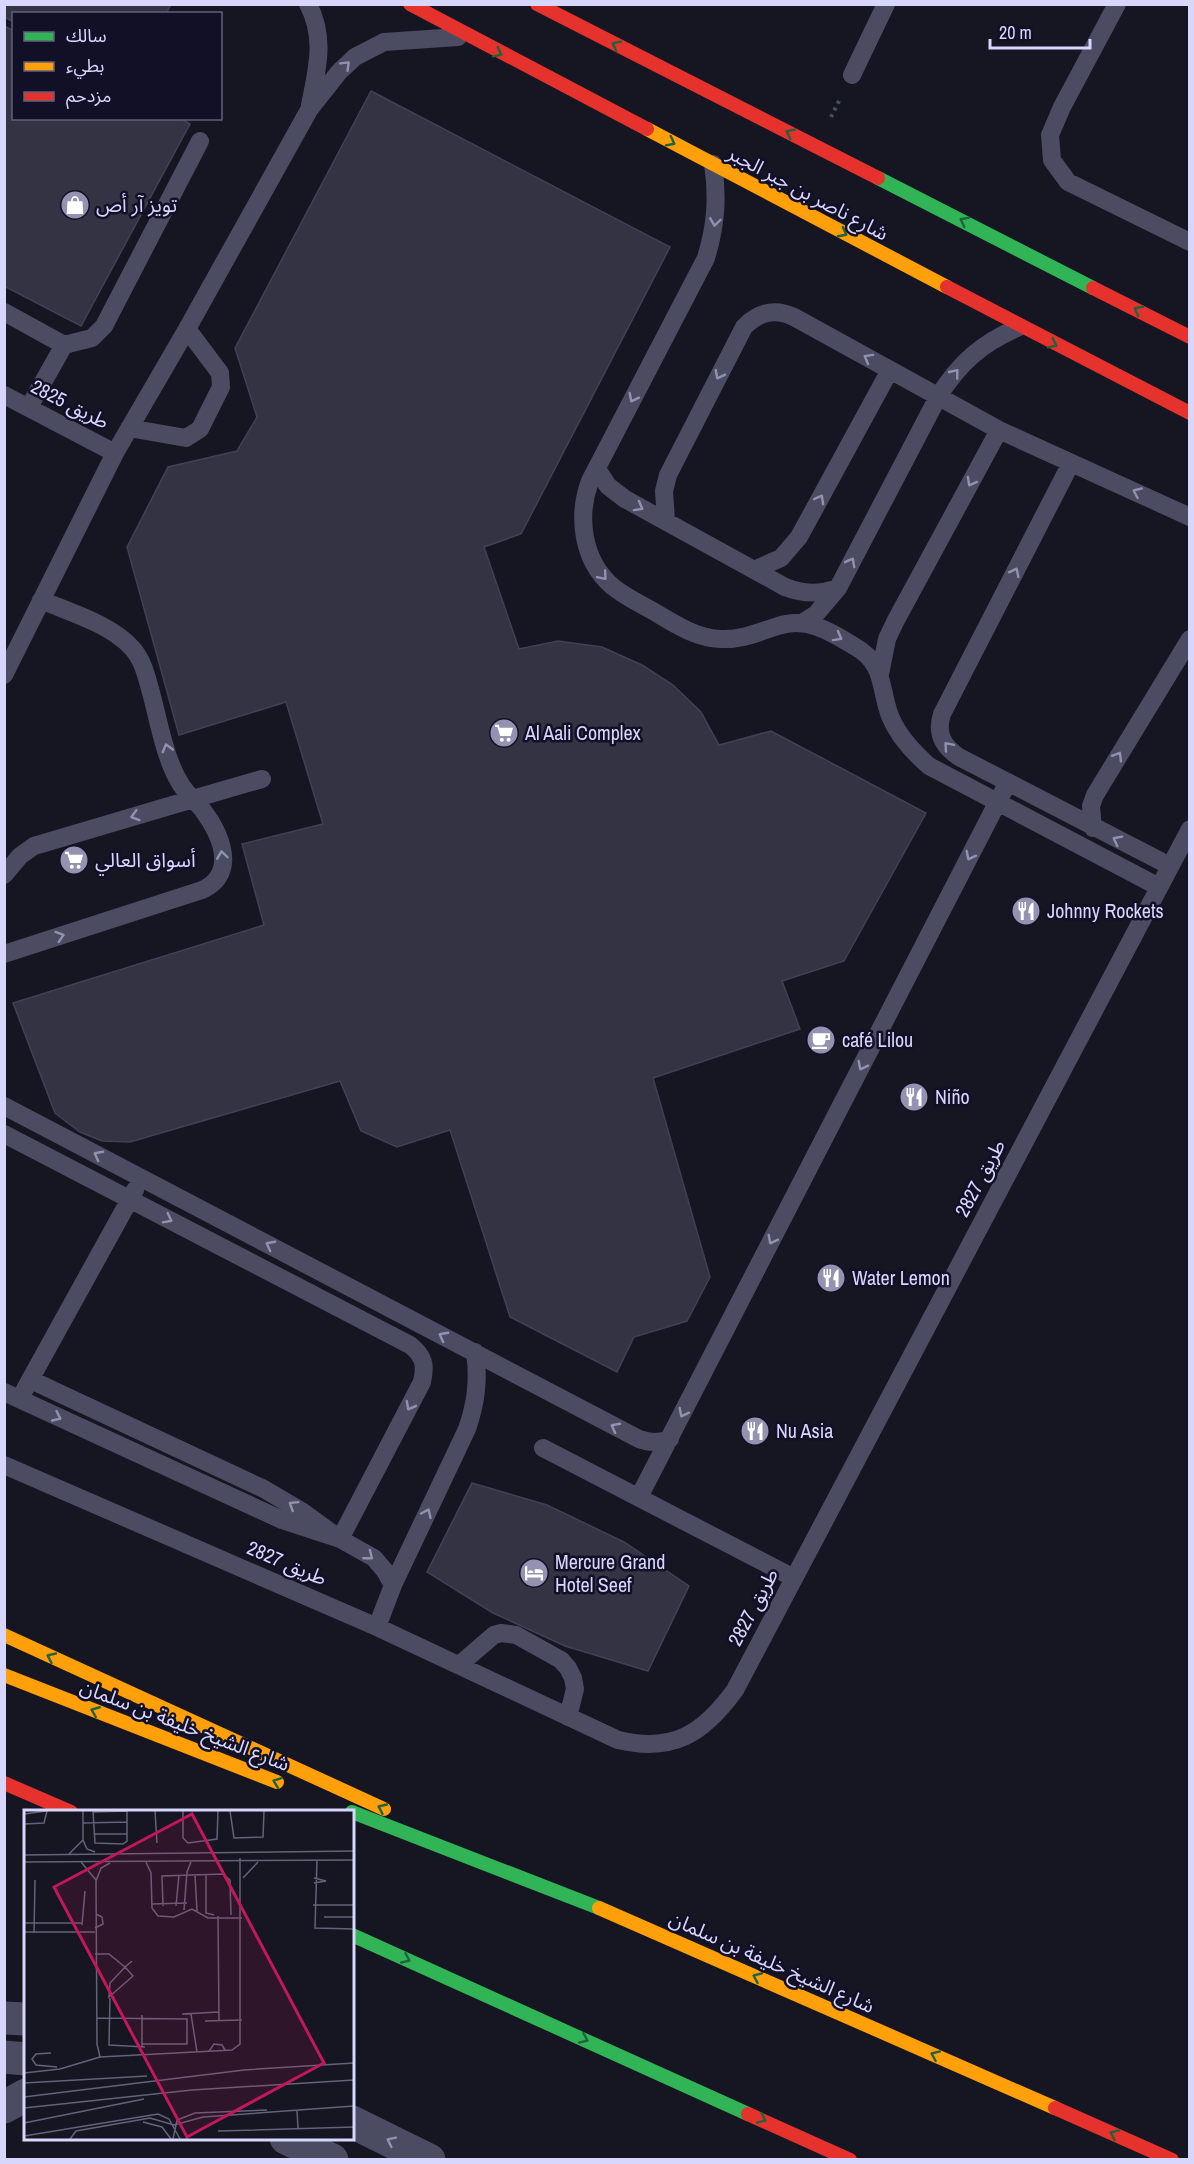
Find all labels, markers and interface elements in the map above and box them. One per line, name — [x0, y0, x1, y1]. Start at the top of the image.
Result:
legend — [12, 12, 222, 120]
scale bar — [990, 12, 1090, 50]
text: 20 m — [999, 20, 1032, 45]
text: سالك — [66, 23, 107, 48]
one-way arrow — [612, 40, 623, 52]
one-way arrow — [491, 46, 502, 57]
text: بطيء — [66, 53, 104, 79]
one-way arrow — [339, 62, 350, 73]
text: مزدحم — [66, 83, 111, 109]
one-way arrow — [786, 129, 797, 140]
one-way arrow — [665, 135, 676, 147]
street label: شارع ناصر بن جبر الجبر — [721, 138, 893, 248]
shop icon: تويز آر أص — [59, 189, 91, 221]
place label: تويز آر أص — [96, 191, 177, 218]
one-way arrow — [709, 217, 721, 227]
one-way arrow — [959, 217, 970, 229]
one-way arrow — [837, 226, 848, 237]
one-way arrow — [1133, 306, 1144, 317]
one-way arrow — [1047, 337, 1057, 348]
one-way arrow — [864, 354, 875, 365]
one-way arrow — [715, 368, 726, 379]
one-way arrow — [947, 369, 958, 380]
street label: طريق 2825 — [27, 372, 114, 435]
one-way arrow — [629, 392, 641, 403]
one-way arrow — [967, 475, 978, 486]
one-way arrow — [1132, 487, 1143, 499]
one-way arrow — [813, 495, 824, 505]
one-way arrow — [633, 500, 644, 511]
one-way arrow — [844, 558, 856, 569]
one-way arrow — [1008, 568, 1019, 579]
one-way arrow — [596, 569, 607, 580]
one-way arrow — [832, 630, 842, 641]
supermarket icon: Al Aali Complex — [488, 717, 520, 749]
place label: Al Aali Complex — [524, 719, 642, 746]
one-way arrow — [944, 742, 955, 753]
one-way arrow — [161, 744, 174, 754]
one-way arrow — [1111, 751, 1122, 762]
one-way arrow — [130, 808, 140, 821]
one-way arrow — [1113, 836, 1124, 847]
supermarket icon: أسواق العالي — [58, 844, 90, 876]
place label: أسواق العالي — [95, 846, 196, 876]
one-way arrow — [966, 849, 977, 860]
one-way arrow — [217, 850, 229, 859]
restaurant icon: Johnny Rockets — [1010, 895, 1042, 927]
place label: Johnny Rockets — [1047, 897, 1164, 924]
one-way arrow — [54, 931, 65, 944]
cafe icon: café Lilou — [805, 1024, 837, 1056]
place label: café Lilou — [842, 1026, 913, 1053]
one-way arrow — [858, 1060, 869, 1071]
restaurant icon: Niño — [898, 1081, 930, 1113]
place label: Niño — [935, 1083, 970, 1110]
street label: طريق 2827 — [948, 1134, 1011, 1221]
one-way arrow — [93, 1150, 104, 1162]
one-way arrow — [162, 1212, 173, 1223]
one-way arrow — [768, 1233, 780, 1244]
one-way arrow — [266, 1241, 277, 1252]
restaurant icon: Water Lemon — [815, 1262, 847, 1294]
place label: Water Lemon — [852, 1264, 950, 1291]
one-way arrow — [439, 1332, 449, 1343]
one-way arrow — [406, 1399, 417, 1410]
one-way arrow — [679, 1407, 690, 1417]
one-way arrow — [51, 1410, 62, 1422]
restaurant icon: Nu Asia — [739, 1415, 771, 1447]
place label: Nu Asia — [776, 1417, 833, 1444]
one-way arrow — [611, 1423, 622, 1434]
one-way arrow — [289, 1501, 300, 1512]
one-way arrow — [419, 1509, 431, 1520]
street label: طريق 2827 — [243, 1534, 331, 1591]
one-way arrow — [363, 1548, 374, 1559]
place label: Mercure Grand Hotel Seef — [555, 1548, 665, 1598]
hotel icon: Mercure Grand Hotel Seef — [518, 1557, 550, 1589]
street label: طريق 2827 — [721, 1563, 784, 1650]
one-way arrow — [47, 1652, 58, 1664]
street label: شارع الشيخ خليفة بن سلمان — [76, 1672, 294, 1779]
one-way arrow — [91, 1706, 102, 1718]
one-way arrow — [272, 1777, 283, 1790]
one-way arrow — [377, 1803, 388, 1815]
inset map — [24, 1810, 354, 2140]
street label: شارع الشيخ خليفة بن سلمان — [664, 1904, 879, 2021]
one-way arrow — [399, 1952, 410, 1964]
one-way arrow — [752, 1972, 763, 1984]
one-way arrow — [577, 2032, 588, 2044]
one-way arrow — [931, 2051, 942, 2063]
one-way arrow — [755, 2112, 766, 2124]
one-way arrow — [1109, 2129, 1120, 2141]
one-way arrow — [386, 2136, 397, 2148]

